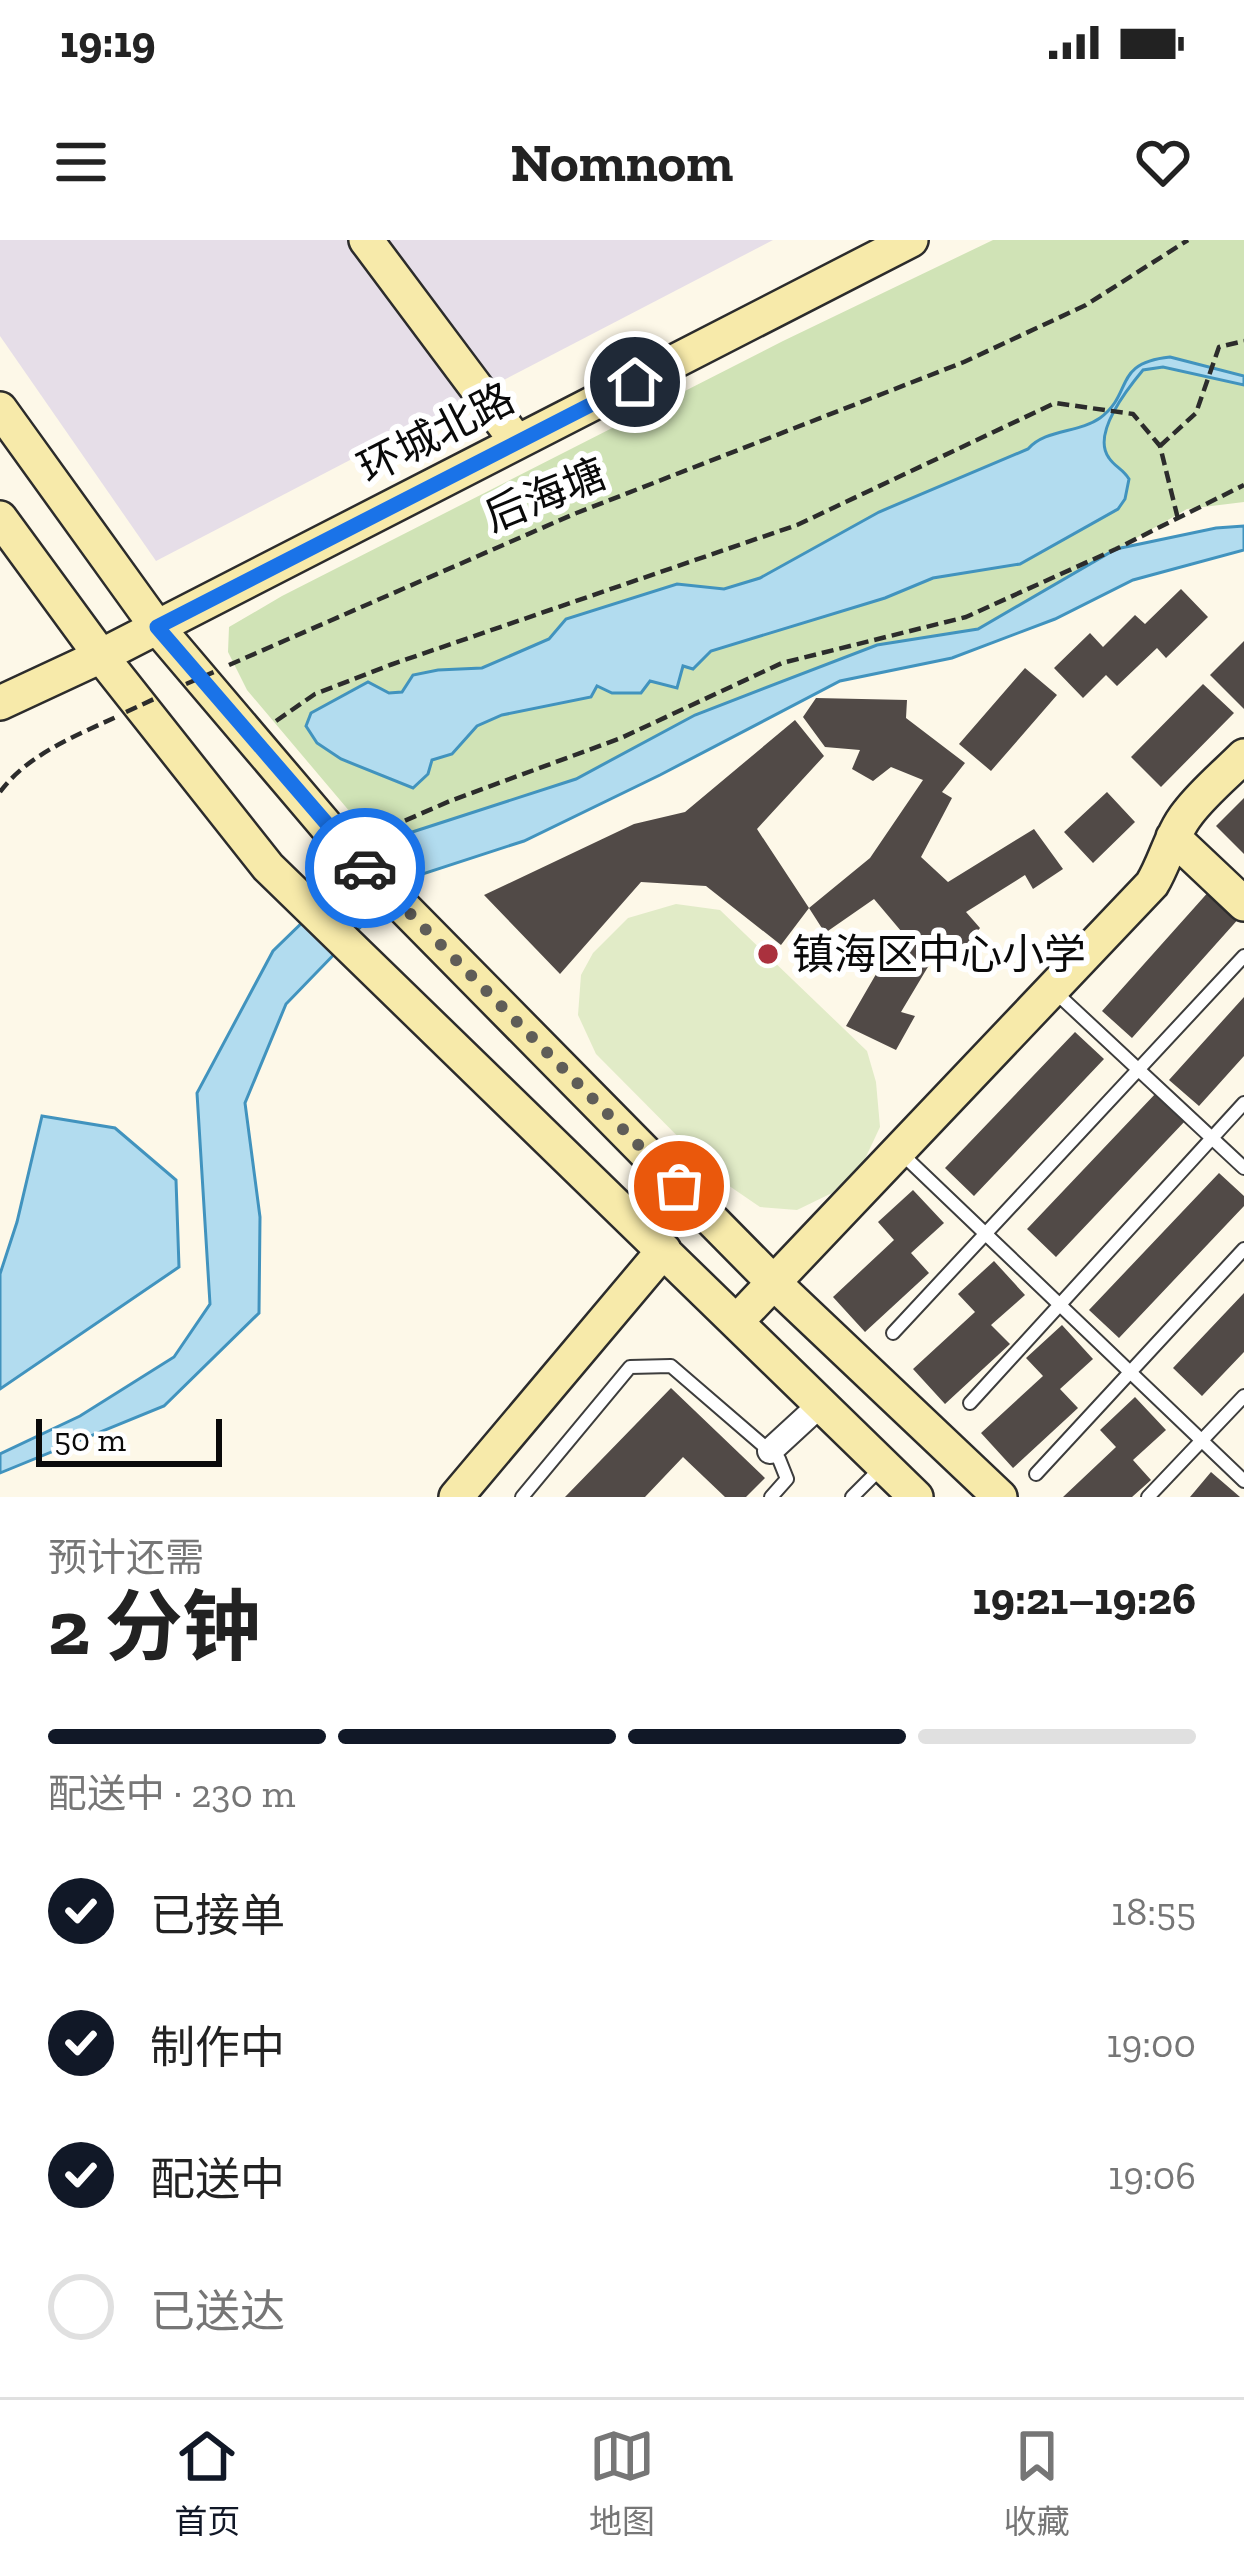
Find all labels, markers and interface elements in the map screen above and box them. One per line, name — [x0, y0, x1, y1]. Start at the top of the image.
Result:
text: 19:19 — [60, 15, 156, 69]
icon: menu — [48, 129, 114, 195]
icon: heart — [1130, 129, 1196, 195]
text: Nomnom — [511, 130, 733, 195]
pin — [584, 331, 686, 433]
icon: home — [602, 349, 668, 415]
street label: 环城北路 — [350, 372, 522, 494]
street label: 后海塘 — [477, 448, 613, 542]
courier — [305, 808, 425, 928]
icon: car — [332, 835, 398, 901]
place label: 镇海区中心小学 — [792, 929, 1086, 980]
marker: 镇海区中心小学 — [755, 941, 781, 967]
pin — [628, 1135, 730, 1237]
icon: bag — [646, 1153, 712, 1219]
scale bar — [36, 1413, 222, 1466]
text: 50 m — [54, 1420, 126, 1459]
text: 预计还需 — [48, 1534, 204, 1581]
text: 19:21–19:26 — [972, 1572, 1196, 1626]
text: 2 分钟 — [48, 1580, 260, 1674]
text: 配送中 · 230 m — [48, 1770, 295, 1817]
icon: check — [48, 1878, 114, 1944]
text: 18:55 — [1111, 1888, 1196, 1935]
text: 已接单 — [150, 1889, 285, 1943]
icon: check — [48, 2010, 114, 2076]
text: 19:00 — [1107, 2020, 1196, 2067]
text: 制作中 — [150, 2021, 285, 2075]
icon: check — [48, 2142, 114, 2208]
text: 19:06 — [1108, 2152, 1196, 2199]
text: 配送中 — [150, 2153, 285, 2207]
text: 已送达 — [150, 2285, 285, 2339]
tab: 首页 — [174, 2423, 240, 2543]
tab: 地图 — [589, 2423, 655, 2543]
tab: 收藏 — [1004, 2423, 1070, 2543]

